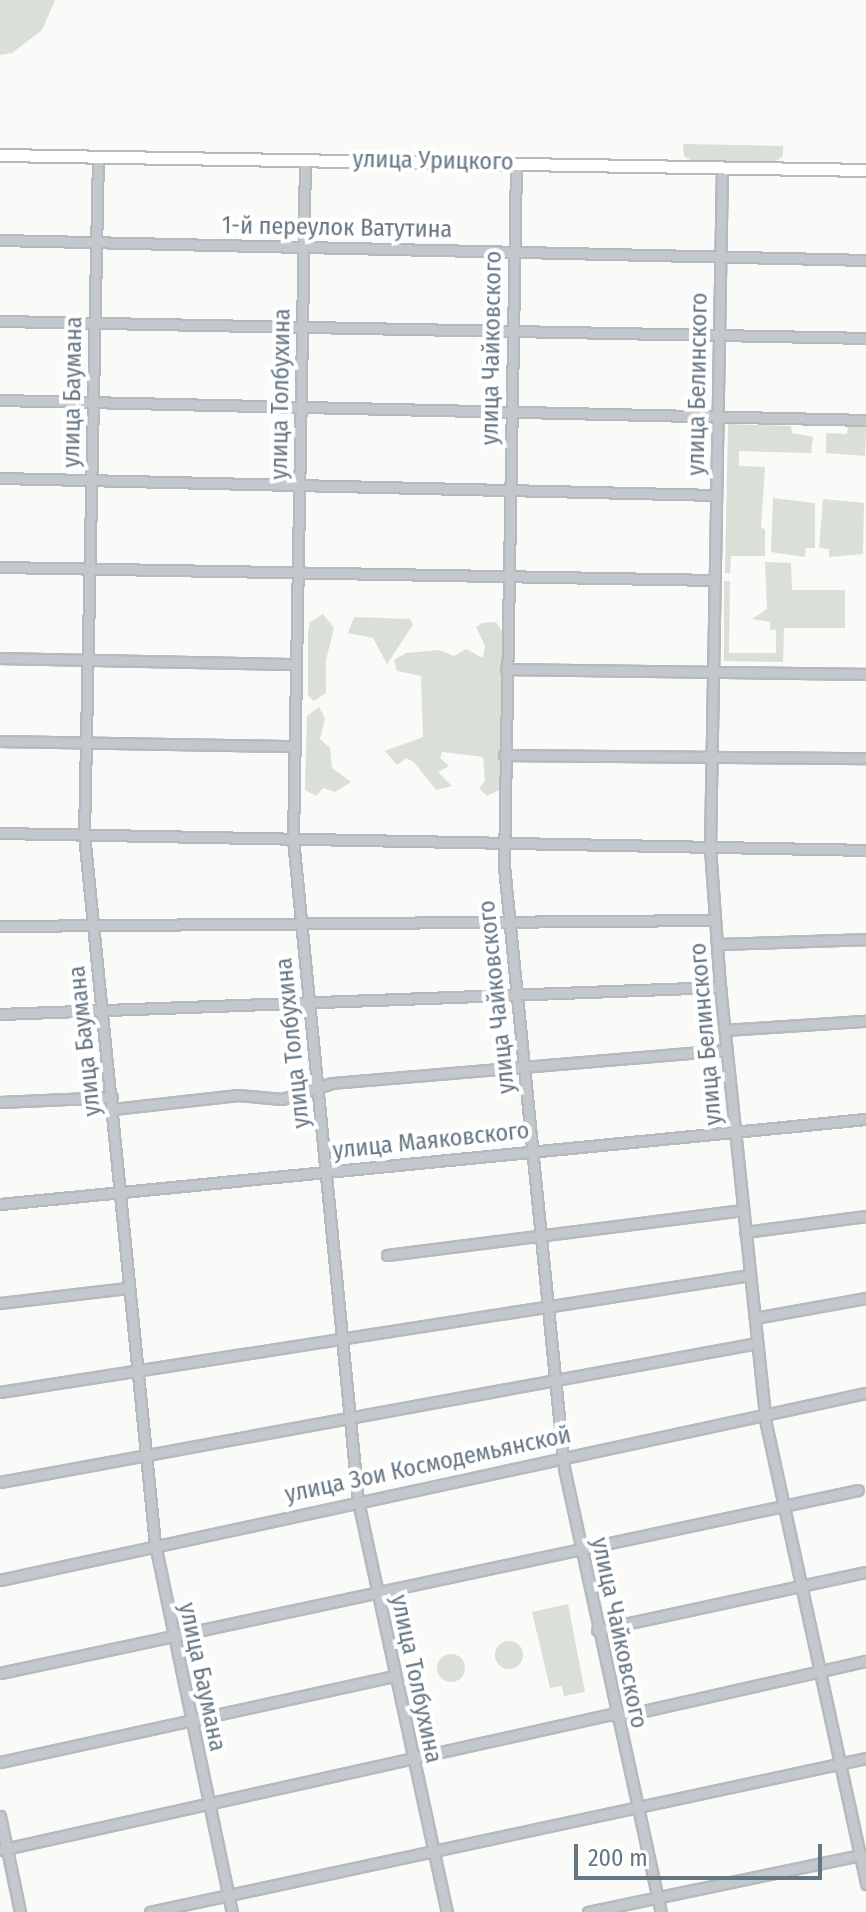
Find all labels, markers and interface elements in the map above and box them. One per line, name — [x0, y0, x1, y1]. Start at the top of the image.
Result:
street label: улица Урицкого — [352, 145, 514, 177]
street label: 1-й переулок Ватутина — [222, 212, 452, 244]
street label: улица Чайковского — [476, 251, 508, 445]
street label: улица Белинского — [682, 292, 714, 476]
street label: улица Толбухина — [265, 308, 297, 480]
street label: улица Баумана — [57, 316, 89, 468]
street label: улица Чайковского — [473, 899, 521, 1095]
street label: улица Белинского — [684, 941, 728, 1127]
street label: улица Толбухина — [270, 956, 316, 1130]
street label: улица Баумана — [63, 964, 107, 1118]
street label: улица Маяковского — [331, 1116, 531, 1166]
street label: улица Зои Космодемьянской — [282, 1421, 574, 1509]
street label: улица Чайковского — [585, 1535, 653, 1731]
street label: улица Толбухина — [384, 1592, 448, 1766]
street label: улица Баумана — [172, 1600, 232, 1754]
scale bar — [578, 1828, 826, 1878]
text: 200 m — [588, 1844, 648, 1872]

